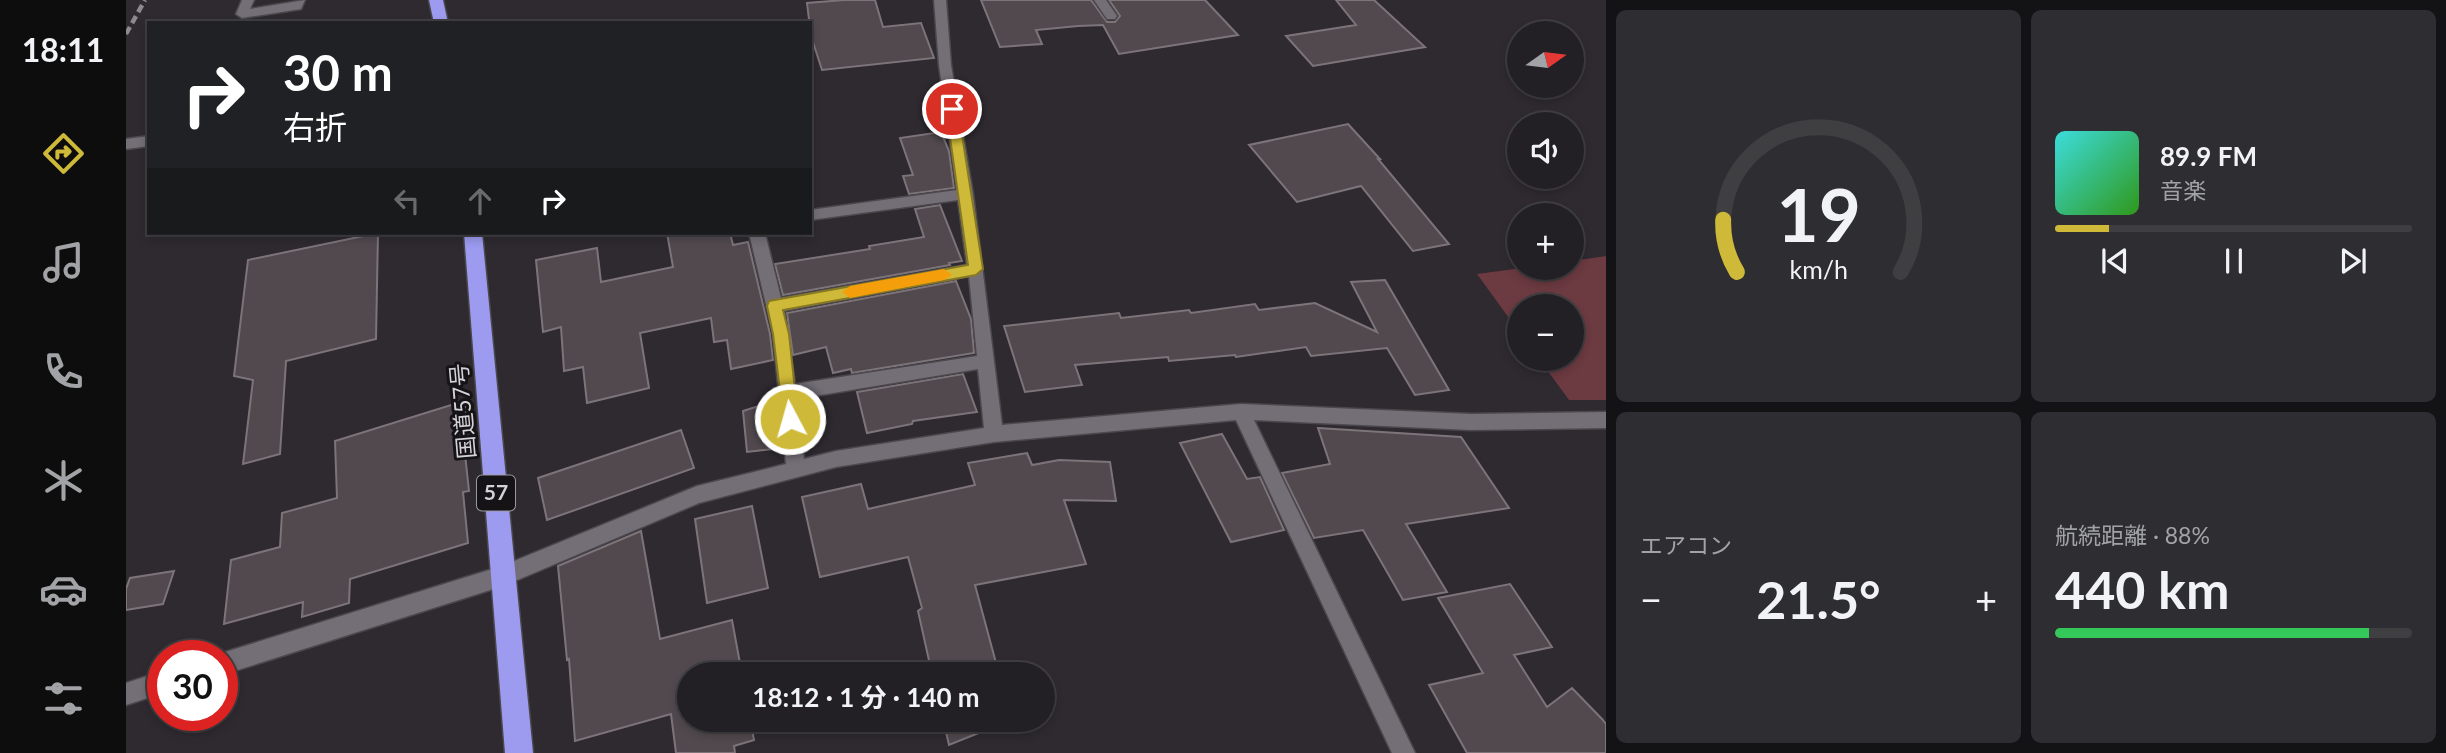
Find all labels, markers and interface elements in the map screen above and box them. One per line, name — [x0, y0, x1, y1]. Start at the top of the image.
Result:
north arrow — [1507, 21, 1584, 98]
map controls — [1507, 21, 1584, 371]
text: 18:11 — [22, 30, 104, 69]
text: 30 m — [283, 43, 393, 101]
icon: right — [168, 49, 259, 140]
pin — [922, 79, 982, 139]
icon: arrive — [933, 90, 971, 128]
text: 右折 — [283, 107, 347, 146]
button: sound — [1507, 112, 1584, 189]
icon: directions — [39, 129, 88, 178]
text: 89.9 FM — [2160, 140, 2257, 172]
text: 19 — [1776, 170, 1861, 258]
text: 音楽 — [2160, 176, 2206, 204]
icon: left — [388, 182, 426, 220]
icon: ahead — [461, 182, 499, 220]
icon: right — [534, 182, 572, 220]
button: + — [1507, 203, 1584, 280]
icon: music — [39, 238, 88, 287]
icon: previous — [2096, 242, 2134, 280]
icon: pause — [2215, 242, 2253, 280]
icon: next — [2334, 242, 2372, 280]
text: km/h — [1789, 254, 1848, 284]
button: − — [1507, 294, 1584, 371]
icon: phone — [39, 347, 88, 396]
street label: 国道57号 — [444, 362, 480, 460]
position arrow — [753, 382, 827, 456]
icon: climate — [39, 456, 88, 505]
road number: 57 — [477, 476, 515, 510]
text: 航続距離 · 88% — [2055, 521, 2210, 549]
text: エアコン — [1640, 531, 1732, 559]
text: 440 km — [2055, 558, 2229, 620]
icon: car — [39, 565, 88, 614]
text: 21.5° — [1756, 568, 1881, 630]
text: − — [1640, 576, 1662, 622]
text: + — [1975, 576, 1997, 622]
speed limit sign: 30 — [147, 640, 238, 731]
icon: filters — [39, 674, 88, 723]
text: 18:12 · 1 分 · 140 m — [752, 681, 980, 713]

